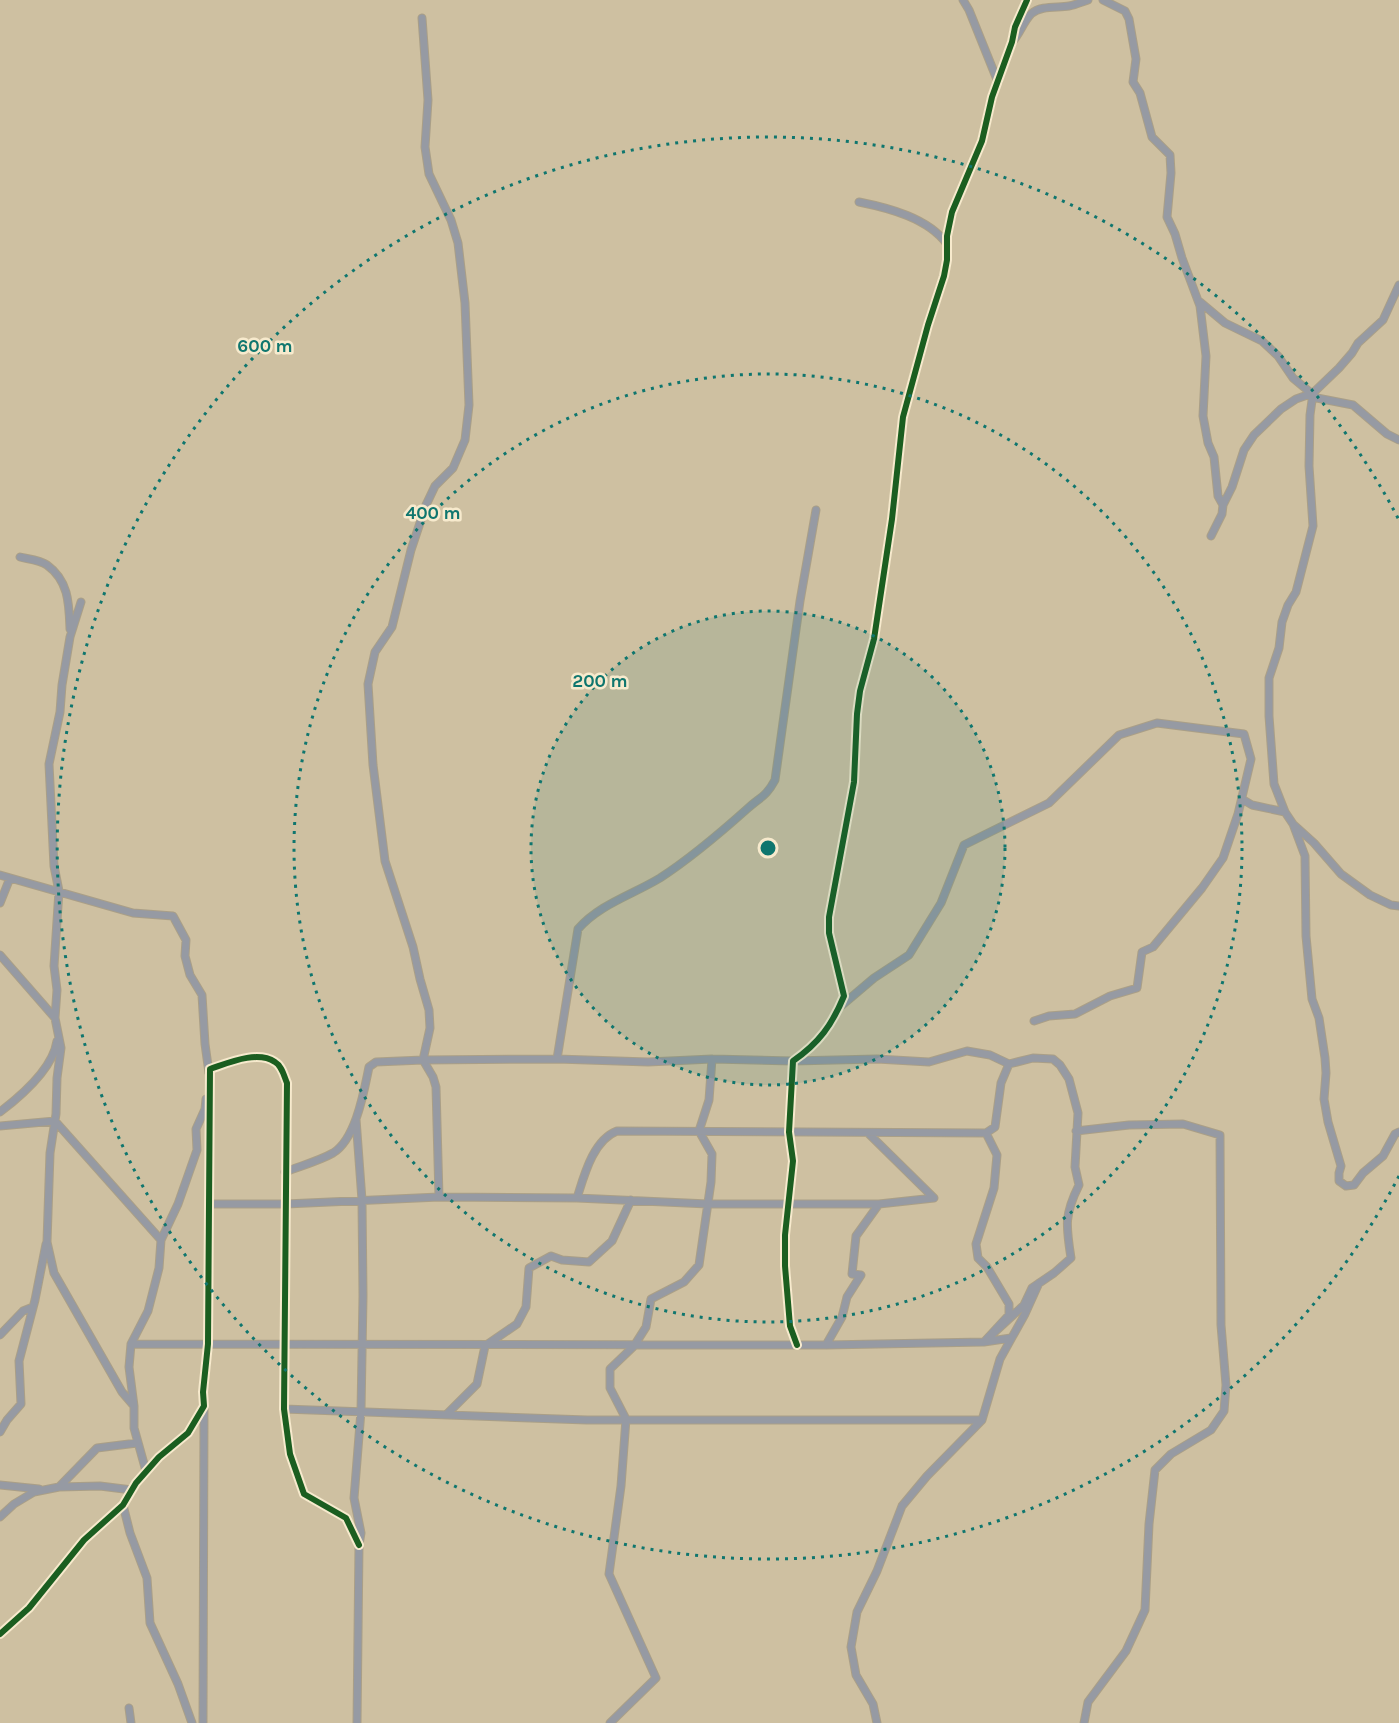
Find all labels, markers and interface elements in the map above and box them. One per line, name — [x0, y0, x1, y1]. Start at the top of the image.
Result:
text: 600 m — [237, 335, 293, 357]
text: 400 m — [405, 502, 461, 524]
text: 200 m — [572, 670, 628, 692]
centre of rings — [758, 838, 778, 858]

